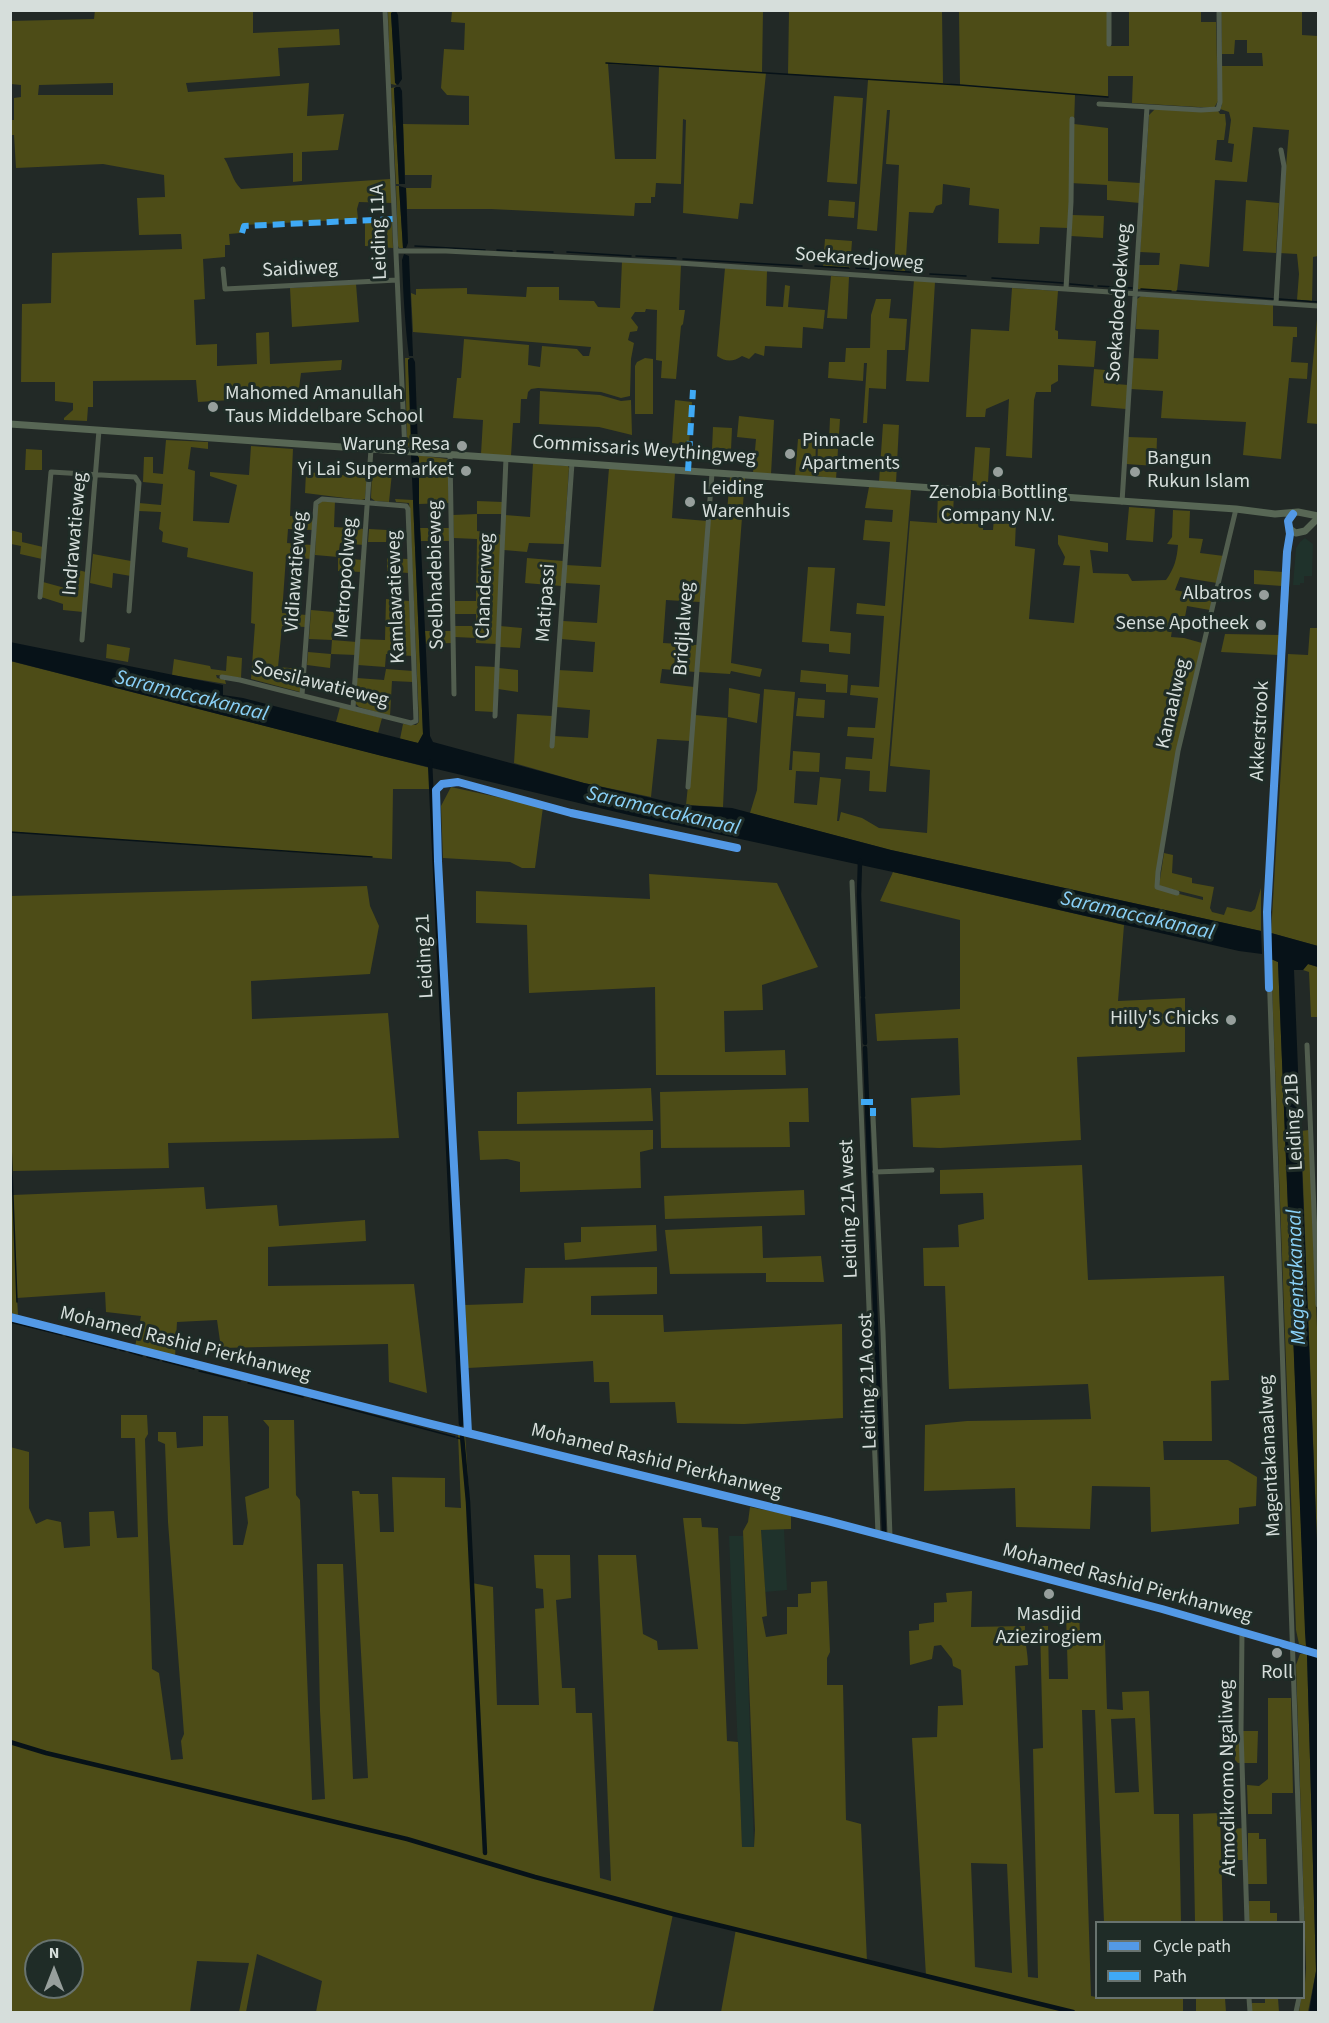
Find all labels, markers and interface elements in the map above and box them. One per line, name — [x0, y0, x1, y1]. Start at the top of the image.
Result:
street label: Leiding 11A — [366, 184, 394, 280]
street label: Soekadoedoekweg — [1102, 223, 1138, 383]
street label: Soekaredjoweg — [794, 244, 924, 276]
street label: Saidiweg — [262, 256, 338, 284]
place label: Mahomed Amanullah Taus Middelbare School — [225, 383, 423, 430]
marker: Mahomed Amanullah Taus Middelbare School — [206, 400, 220, 414]
place label: Pinnacle Apartments — [802, 430, 900, 477]
street label: Commissaris Weythingweg — [531, 431, 757, 471]
place label: Warung Resa — [342, 434, 450, 458]
marker: Warung Resa — [455, 439, 469, 453]
marker: Pinnacle Apartments — [783, 447, 797, 461]
place label: Bangun Rukun Islam — [1147, 448, 1250, 495]
place label: Yi Lai Supermarket — [298, 459, 454, 483]
marker: Yi Lai Supermarket — [459, 464, 473, 478]
marker: Zenobia Bottling Company N.V. — [991, 465, 1005, 479]
marker: Bangun Rukun Islam — [1128, 465, 1142, 479]
street label: Indrawatieweg — [59, 471, 93, 597]
place label: Leiding Warenhuis — [702, 478, 790, 525]
place label: Zenobia Bottling Company N.V. — [929, 482, 1067, 529]
marker: Leiding Warenhuis — [683, 495, 697, 509]
street label: Soelbhadebieweg — [424, 500, 450, 650]
street label: Vidiawatieweg — [281, 511, 313, 633]
street label: Metropoolweg — [331, 517, 363, 639]
street label: Kamlawatieweg — [383, 530, 411, 664]
street label: Chanderweg — [472, 533, 500, 639]
street label: Matipassi — [532, 563, 562, 643]
street label: Bridjlalweg — [670, 581, 700, 677]
place label: Albatros — [1183, 583, 1252, 607]
marker: Albatros — [1257, 588, 1271, 602]
place label: Sense Apotheek — [1115, 613, 1249, 637]
marker: Sense Apotheek — [1254, 618, 1268, 632]
street label: Soesilawatieweg — [249, 656, 391, 714]
street label: Kanaalweg — [1152, 656, 1196, 752]
water label: Saramaccakanaal — [112, 666, 270, 728]
street label: Akkerstrook — [1246, 680, 1276, 782]
water label: Saramaccakanaal — [584, 782, 742, 842]
water label: Saramaccakanaal — [1058, 887, 1216, 947]
street label: Leiding 21 — [412, 913, 440, 999]
place label: Hilly's Chicks — [1110, 1008, 1219, 1032]
marker: Hilly's Chicks — [1224, 1013, 1238, 1027]
street label: Leiding 21B — [1280, 1073, 1310, 1171]
street label: Leiding 21A west — [836, 1139, 864, 1279]
water label: Magentakanaal — [1283, 1209, 1313, 1345]
street label: Mohamed Rashid Pierkhanweg — [57, 1302, 313, 1388]
street label: Leiding 21A oost — [855, 1312, 883, 1450]
street label: Magentakanaalweg — [1255, 1375, 1287, 1537]
street label: Mohamed Rashid Pierkhanweg — [528, 1419, 784, 1505]
street label: Mohamed Rashid Pierkhanweg — [999, 1539, 1255, 1629]
marker: Masdjid Aziezirogiem — [1042, 1587, 1056, 1601]
place label: Masdjid Aziezirogiem — [996, 1604, 1102, 1651]
marker: Roll — [1270, 1646, 1284, 1660]
place label: Roll — [1261, 1662, 1293, 1686]
street label: Atmodikromo Ngaliweg — [1215, 1680, 1243, 1876]
legend — [1095, 1921, 1305, 1999]
text: Cycle path — [1153, 1934, 1231, 1959]
north arrow — [24, 1939, 84, 1999]
text: N — [49, 1942, 59, 1964]
text: Path — [1153, 1964, 1187, 1989]

